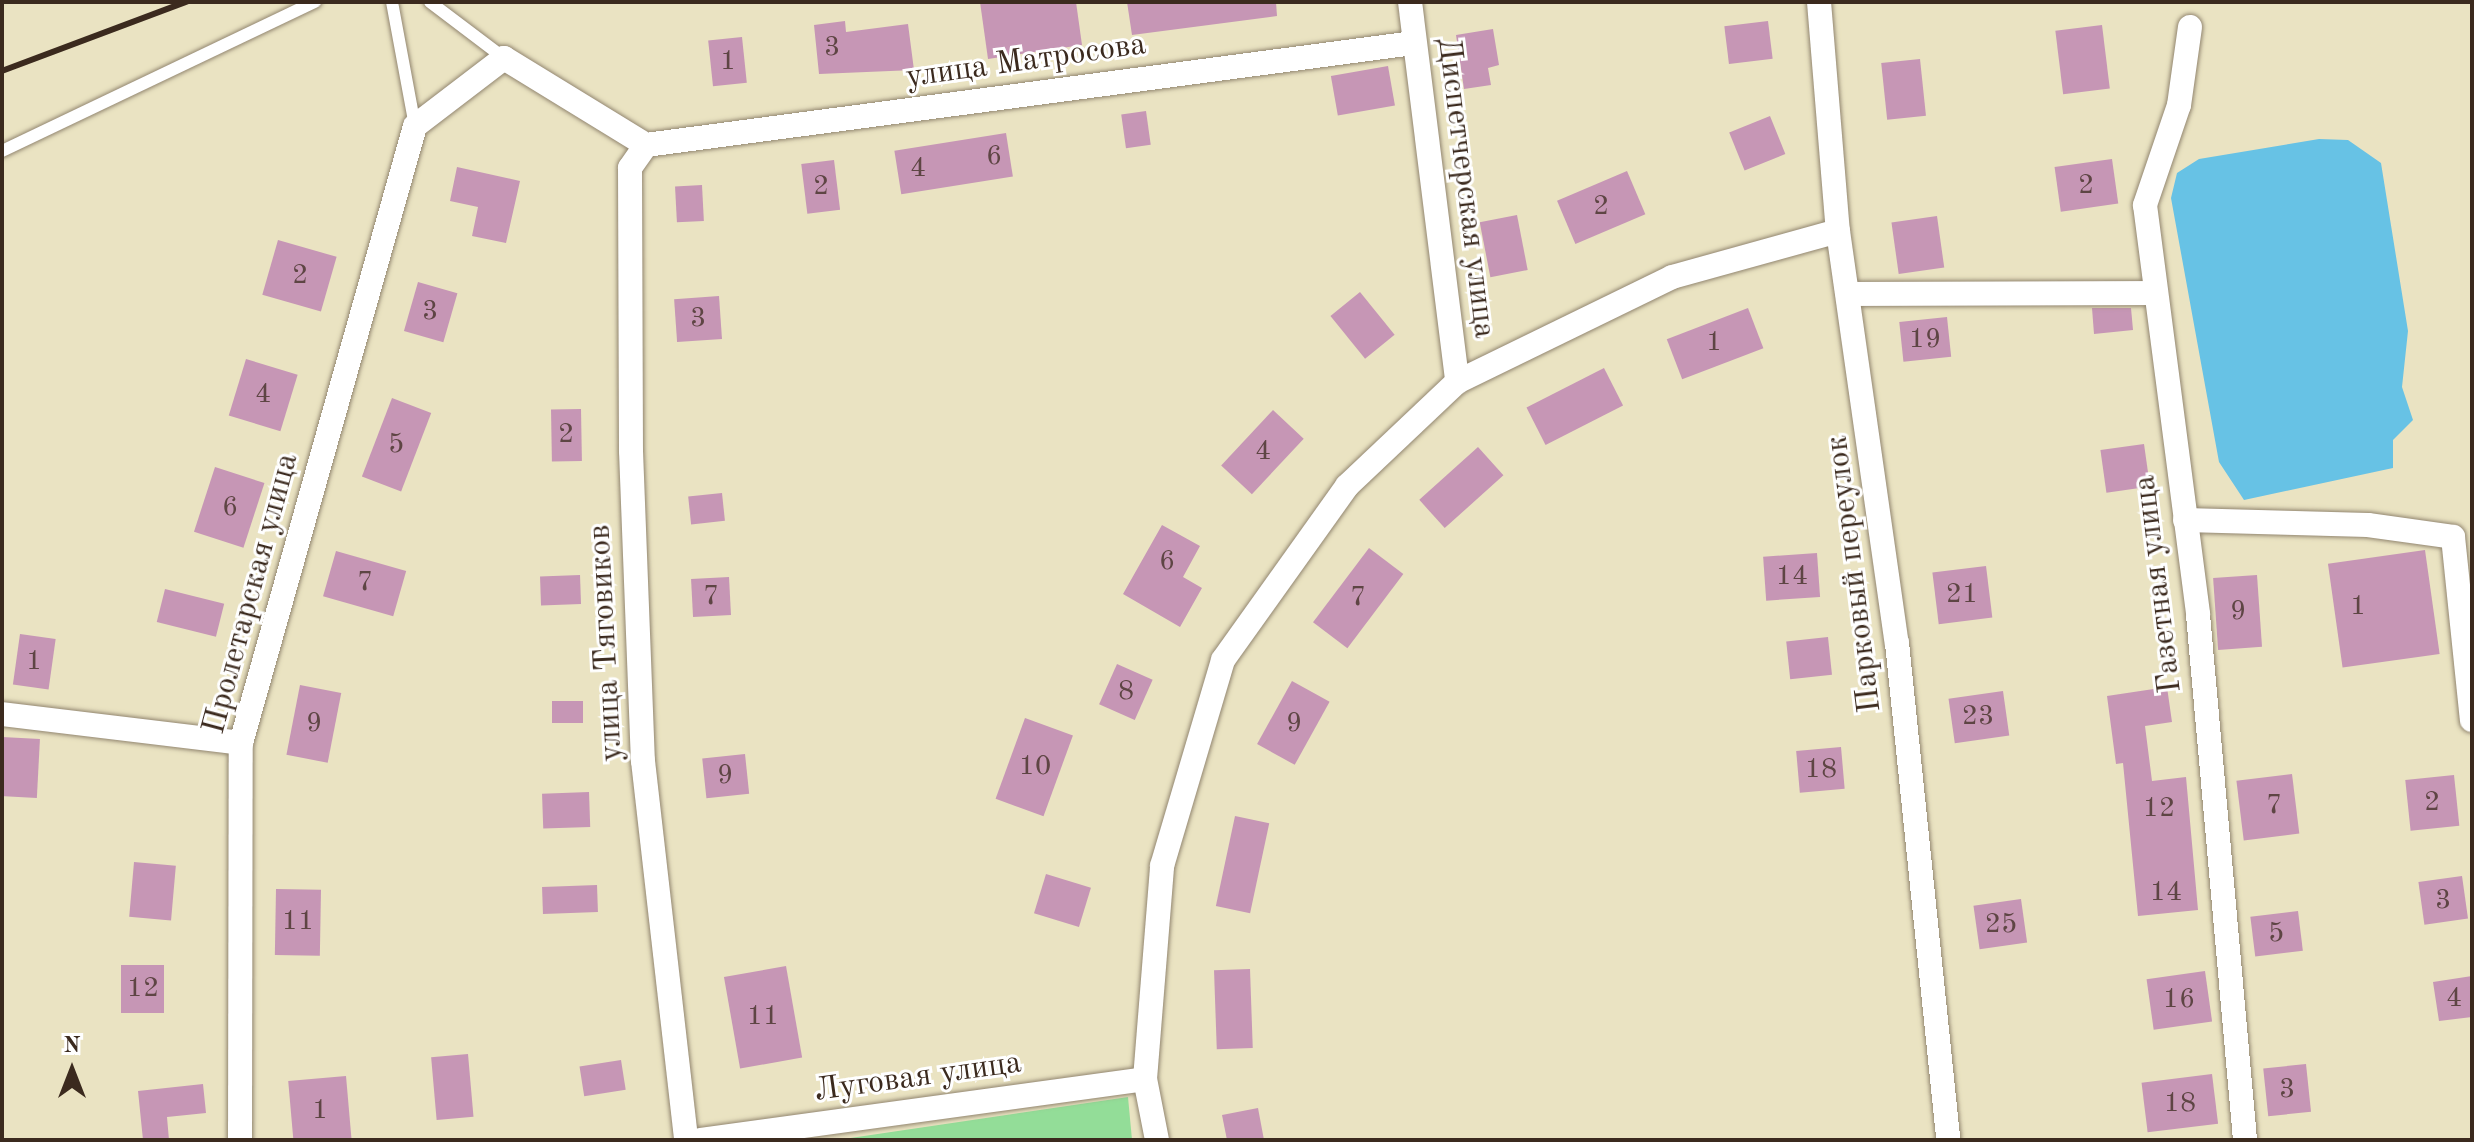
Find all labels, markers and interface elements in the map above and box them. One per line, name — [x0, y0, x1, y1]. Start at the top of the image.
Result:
street label: улица Матросова — [904, 26, 1148, 98]
house number: 3 — [824, 31, 840, 65]
street label: Диспетчерская улица — [1427, 35, 1503, 341]
house number: 1 — [720, 45, 736, 79]
house number: 6 — [986, 140, 1002, 174]
house number: 4 — [910, 152, 926, 186]
house number: 2 — [2078, 169, 2094, 203]
house number: 2 — [813, 170, 829, 204]
house number: 2 — [1593, 190, 1609, 224]
house number: 2 — [292, 259, 308, 293]
house number: 3 — [422, 295, 438, 329]
house number: 3 — [690, 302, 706, 336]
house number: 19 — [1909, 323, 1941, 357]
house number: 1 — [1706, 326, 1722, 360]
house number: 4 — [255, 378, 271, 412]
house number: 2 — [558, 418, 574, 452]
house number: 5 — [388, 428, 404, 462]
street label: Парковый переулок — [1819, 433, 1891, 715]
house number: 4 — [1255, 435, 1271, 469]
street label: Пролетарская улица — [196, 449, 308, 739]
street label: Газетная улица — [2127, 473, 2191, 695]
house number: 6 — [222, 491, 238, 525]
street label: улица Тяговиков — [582, 523, 632, 763]
house number: 6 — [1159, 545, 1175, 579]
house number: 14 — [1776, 560, 1808, 594]
house number: 7 — [357, 566, 373, 600]
house number: 21 — [1946, 578, 1978, 612]
house number: 7 — [703, 580, 719, 614]
house number: 7 — [1350, 581, 1366, 615]
house number: 1 — [2350, 590, 2366, 624]
house number: 9 — [2230, 595, 2246, 629]
house number: 1 — [26, 645, 42, 679]
house number: 8 — [1118, 675, 1134, 709]
house number: 23 — [1962, 700, 1994, 734]
house number: 9 — [306, 707, 322, 741]
house number: 9 — [1286, 707, 1302, 741]
house number: 10 — [1019, 750, 1051, 784]
house number: 18 — [1805, 753, 1837, 787]
house number: 9 — [717, 759, 733, 793]
house number: 2 — [2424, 786, 2440, 820]
house number: 7 — [2266, 789, 2282, 823]
house number: 12 — [2143, 792, 2175, 826]
house number: 14 — [2150, 876, 2182, 910]
house number: 3 — [2435, 884, 2451, 918]
house number: 11 — [282, 905, 314, 939]
house number: 25 — [1985, 908, 2017, 942]
house number: 5 — [2268, 917, 2284, 951]
house number: 12 — [127, 972, 159, 1006]
house number: 4 — [2446, 982, 2462, 1016]
house number: 16 — [2163, 983, 2195, 1017]
house number: 11 — [747, 1000, 779, 1034]
north arrow — [32, 1030, 112, 1110]
text: N — [64, 1035, 80, 1057]
street label: Луговая улица — [812, 1044, 1024, 1112]
house number: 3 — [2279, 1073, 2295, 1107]
house number: 18 — [2164, 1087, 2196, 1121]
house number: 1 — [312, 1094, 328, 1128]

